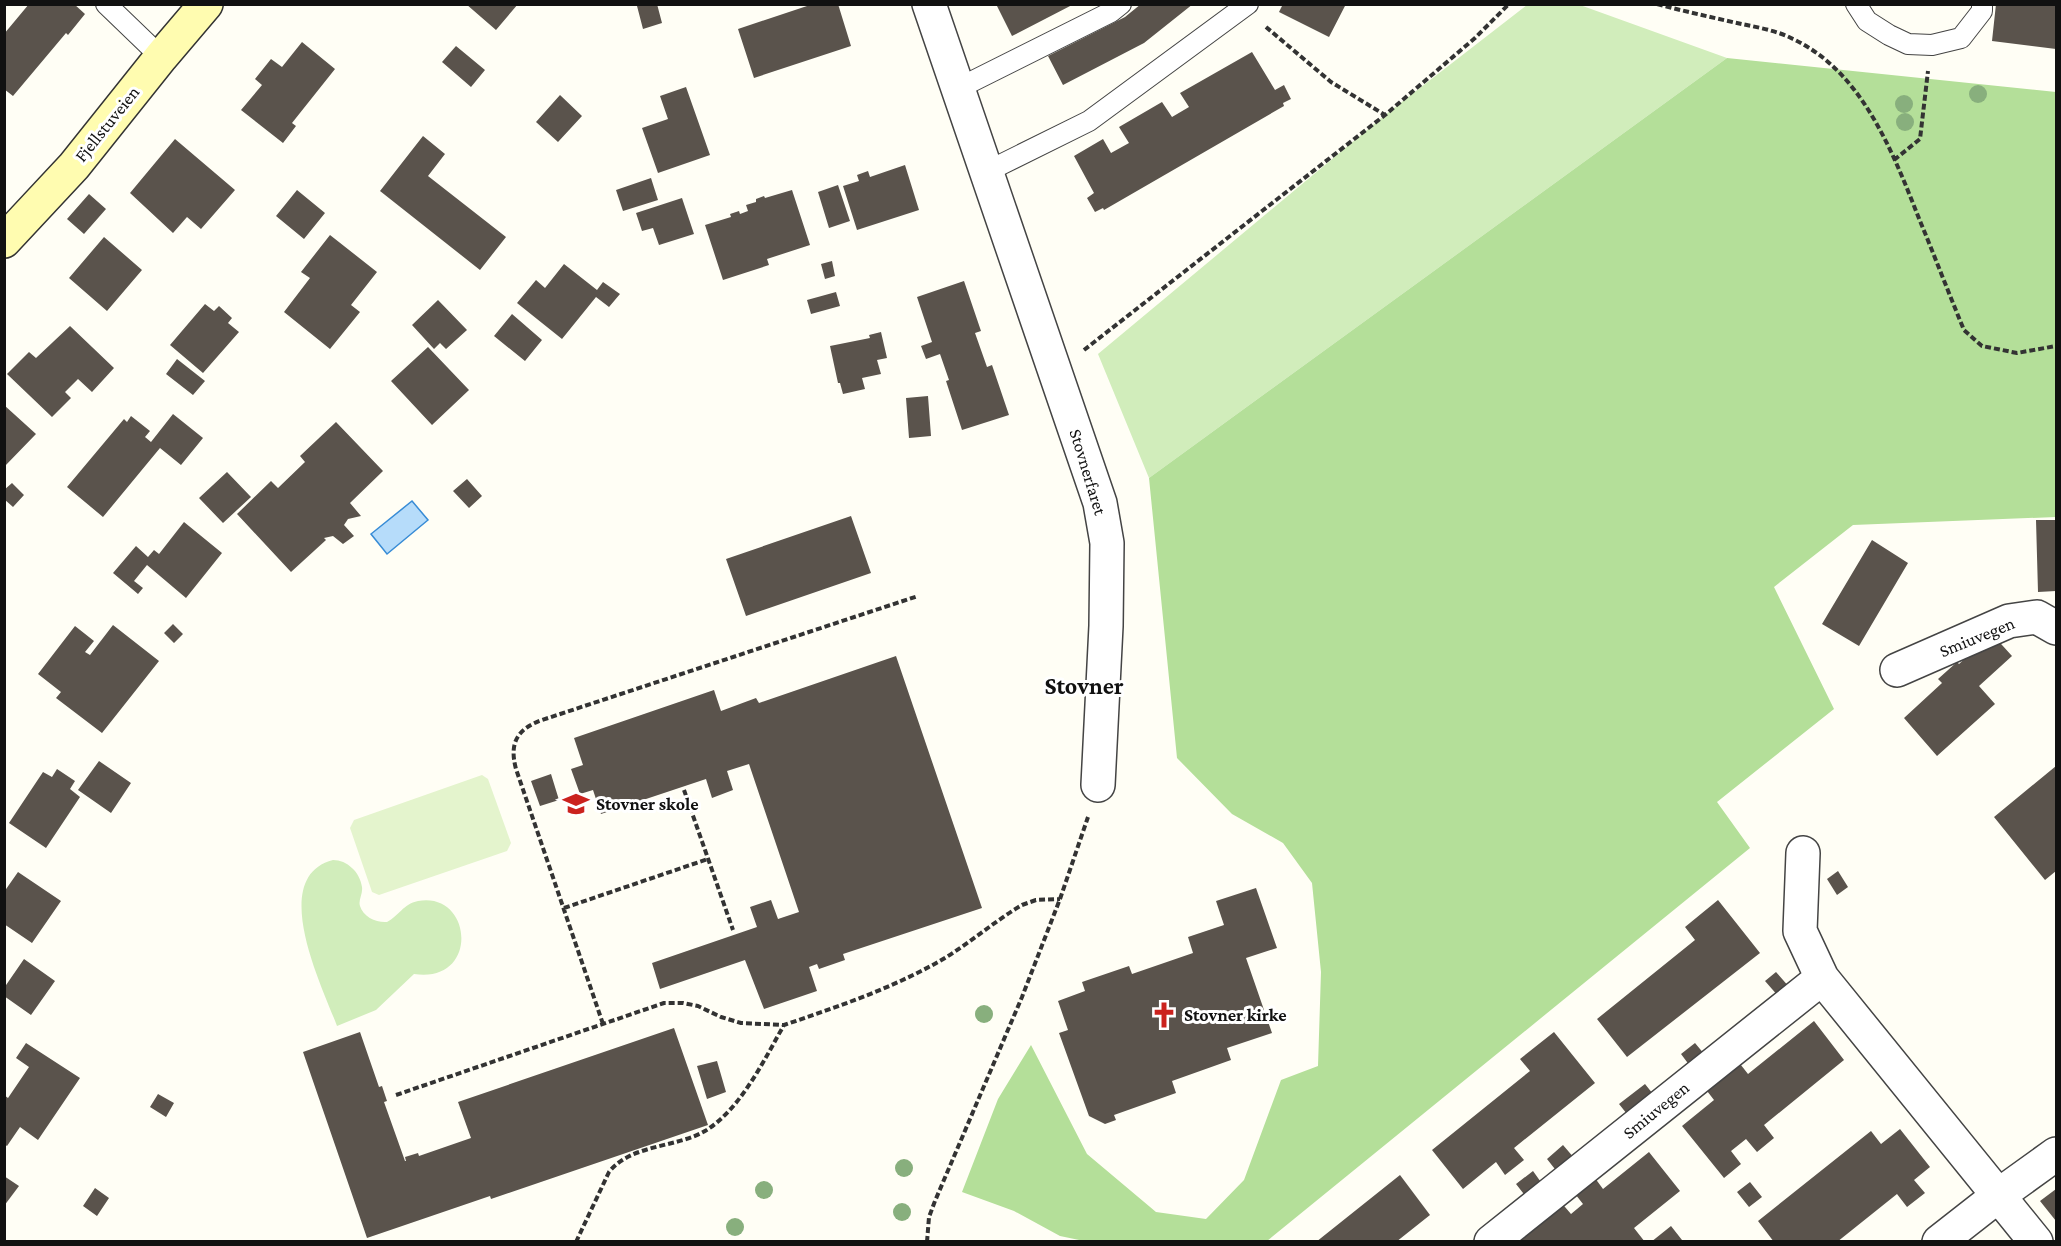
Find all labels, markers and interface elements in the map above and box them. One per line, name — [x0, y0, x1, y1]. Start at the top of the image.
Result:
street label: Fjellstuveien — [70, 82, 145, 166]
street label: Stovnerfaret — [1065, 427, 1111, 518]
street label: Smiuvegen — [1936, 613, 2018, 661]
district label: Stovner — [1044, 672, 1124, 699]
school or university icon: Stovner skole — [561, 789, 591, 819]
place label: Stovner skole — [596, 794, 699, 814]
church icon: Stovner kirke — [1149, 1000, 1179, 1030]
place label: Stovner kirke — [1184, 1005, 1287, 1025]
street label: Smiuvegen — [1619, 1077, 1693, 1143]

